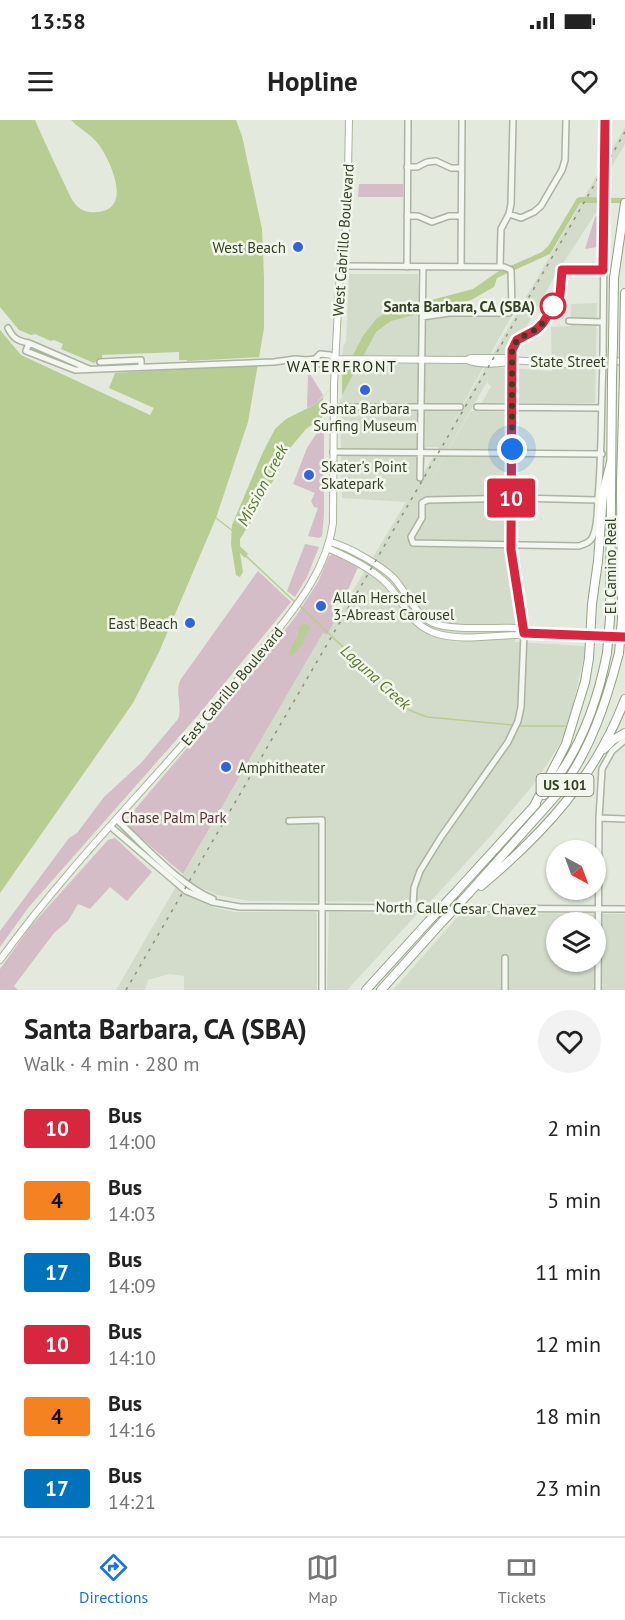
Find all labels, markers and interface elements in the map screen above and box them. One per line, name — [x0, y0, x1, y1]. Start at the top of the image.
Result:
text: 13:58 — [30, 7, 86, 35]
text: Hopline — [267, 64, 358, 98]
icon: menu — [24, 65, 57, 98]
icon: heart — [568, 65, 601, 98]
street label: West Cabrillo Boulevard — [328, 163, 358, 317]
place label: West Beach — [212, 238, 286, 257]
marker: West Beach — [291, 240, 305, 254]
marker: Santa Barbara, CA (SBA) — [540, 293, 566, 319]
place label: Santa Barbara, CA (SBA) — [383, 297, 535, 316]
street label: State Street — [530, 352, 606, 371]
district label: WATERFRONT — [287, 356, 397, 376]
marker: Santa Barbara Surfing Museum — [358, 383, 372, 397]
place label: Santa Barbara Surfing Museum — [313, 399, 417, 435]
your location — [497, 434, 527, 464]
water label: Mission Creek — [232, 440, 292, 529]
place label: Skater's Point Skatepark — [321, 457, 407, 493]
marker: Skater's Point Skatepark — [302, 468, 316, 482]
line badge: 10 — [484, 478, 538, 518]
text: 10 — [499, 485, 523, 512]
street label: El Camino Real — [601, 517, 620, 614]
place label: Allan Herschel 3-Abreast Carousel — [333, 588, 455, 624]
marker: Allan Herschel 3-Abreast Carousel — [314, 599, 328, 613]
place label: East Beach — [108, 614, 178, 633]
marker: East Beach — [183, 616, 197, 630]
street label: East Cabrillo Boulevard — [177, 623, 287, 749]
water label: Laguna Creek — [337, 640, 416, 714]
place label: Amphitheater — [238, 758, 325, 777]
marker: Amphitheater — [219, 760, 233, 774]
road number: US 101 — [536, 774, 594, 796]
park label: Chase Palm Park — [121, 808, 228, 827]
north arrow — [546, 840, 606, 900]
map controls — [546, 840, 606, 972]
street label: North Calle Cesar Chavez — [375, 897, 537, 919]
button: layers — [546, 912, 606, 972]
text: Santa Barbara, CA (SBA) — [24, 1010, 307, 1047]
button: heart — [538, 1010, 601, 1073]
text: Walk · 4 min · 280 m — [24, 1051, 200, 1077]
text: Bus — [108, 1101, 142, 1129]
text: 2 min — [547, 1114, 601, 1142]
text: 10 — [45, 1115, 69, 1142]
text: 14:00 — [108, 1129, 156, 1155]
text: Bus — [108, 1173, 142, 1201]
text: 5 min — [547, 1186, 601, 1214]
text: 4 — [51, 1187, 63, 1214]
text: 14:03 — [108, 1201, 156, 1227]
text: Bus — [108, 1245, 142, 1273]
text: 11 min — [535, 1258, 601, 1286]
text: 17 — [45, 1259, 69, 1286]
text: 14:09 — [108, 1273, 156, 1299]
text: Bus — [108, 1317, 142, 1345]
text: 12 min — [535, 1330, 601, 1358]
text: 10 — [45, 1331, 69, 1358]
text: 14:10 — [108, 1345, 156, 1371]
text: Bus — [108, 1389, 142, 1417]
text: 18 min — [535, 1402, 601, 1430]
text: 4 — [51, 1403, 63, 1430]
text: 14:16 — [108, 1417, 156, 1443]
text: Bus — [108, 1461, 142, 1489]
text: 23 min — [535, 1474, 601, 1502]
text: 17 — [45, 1475, 69, 1502]
text: 14:21 — [108, 1489, 156, 1515]
tab: Directions — [79, 1551, 148, 1607]
tab: Map — [306, 1551, 339, 1607]
tab: Tickets — [498, 1551, 546, 1607]

